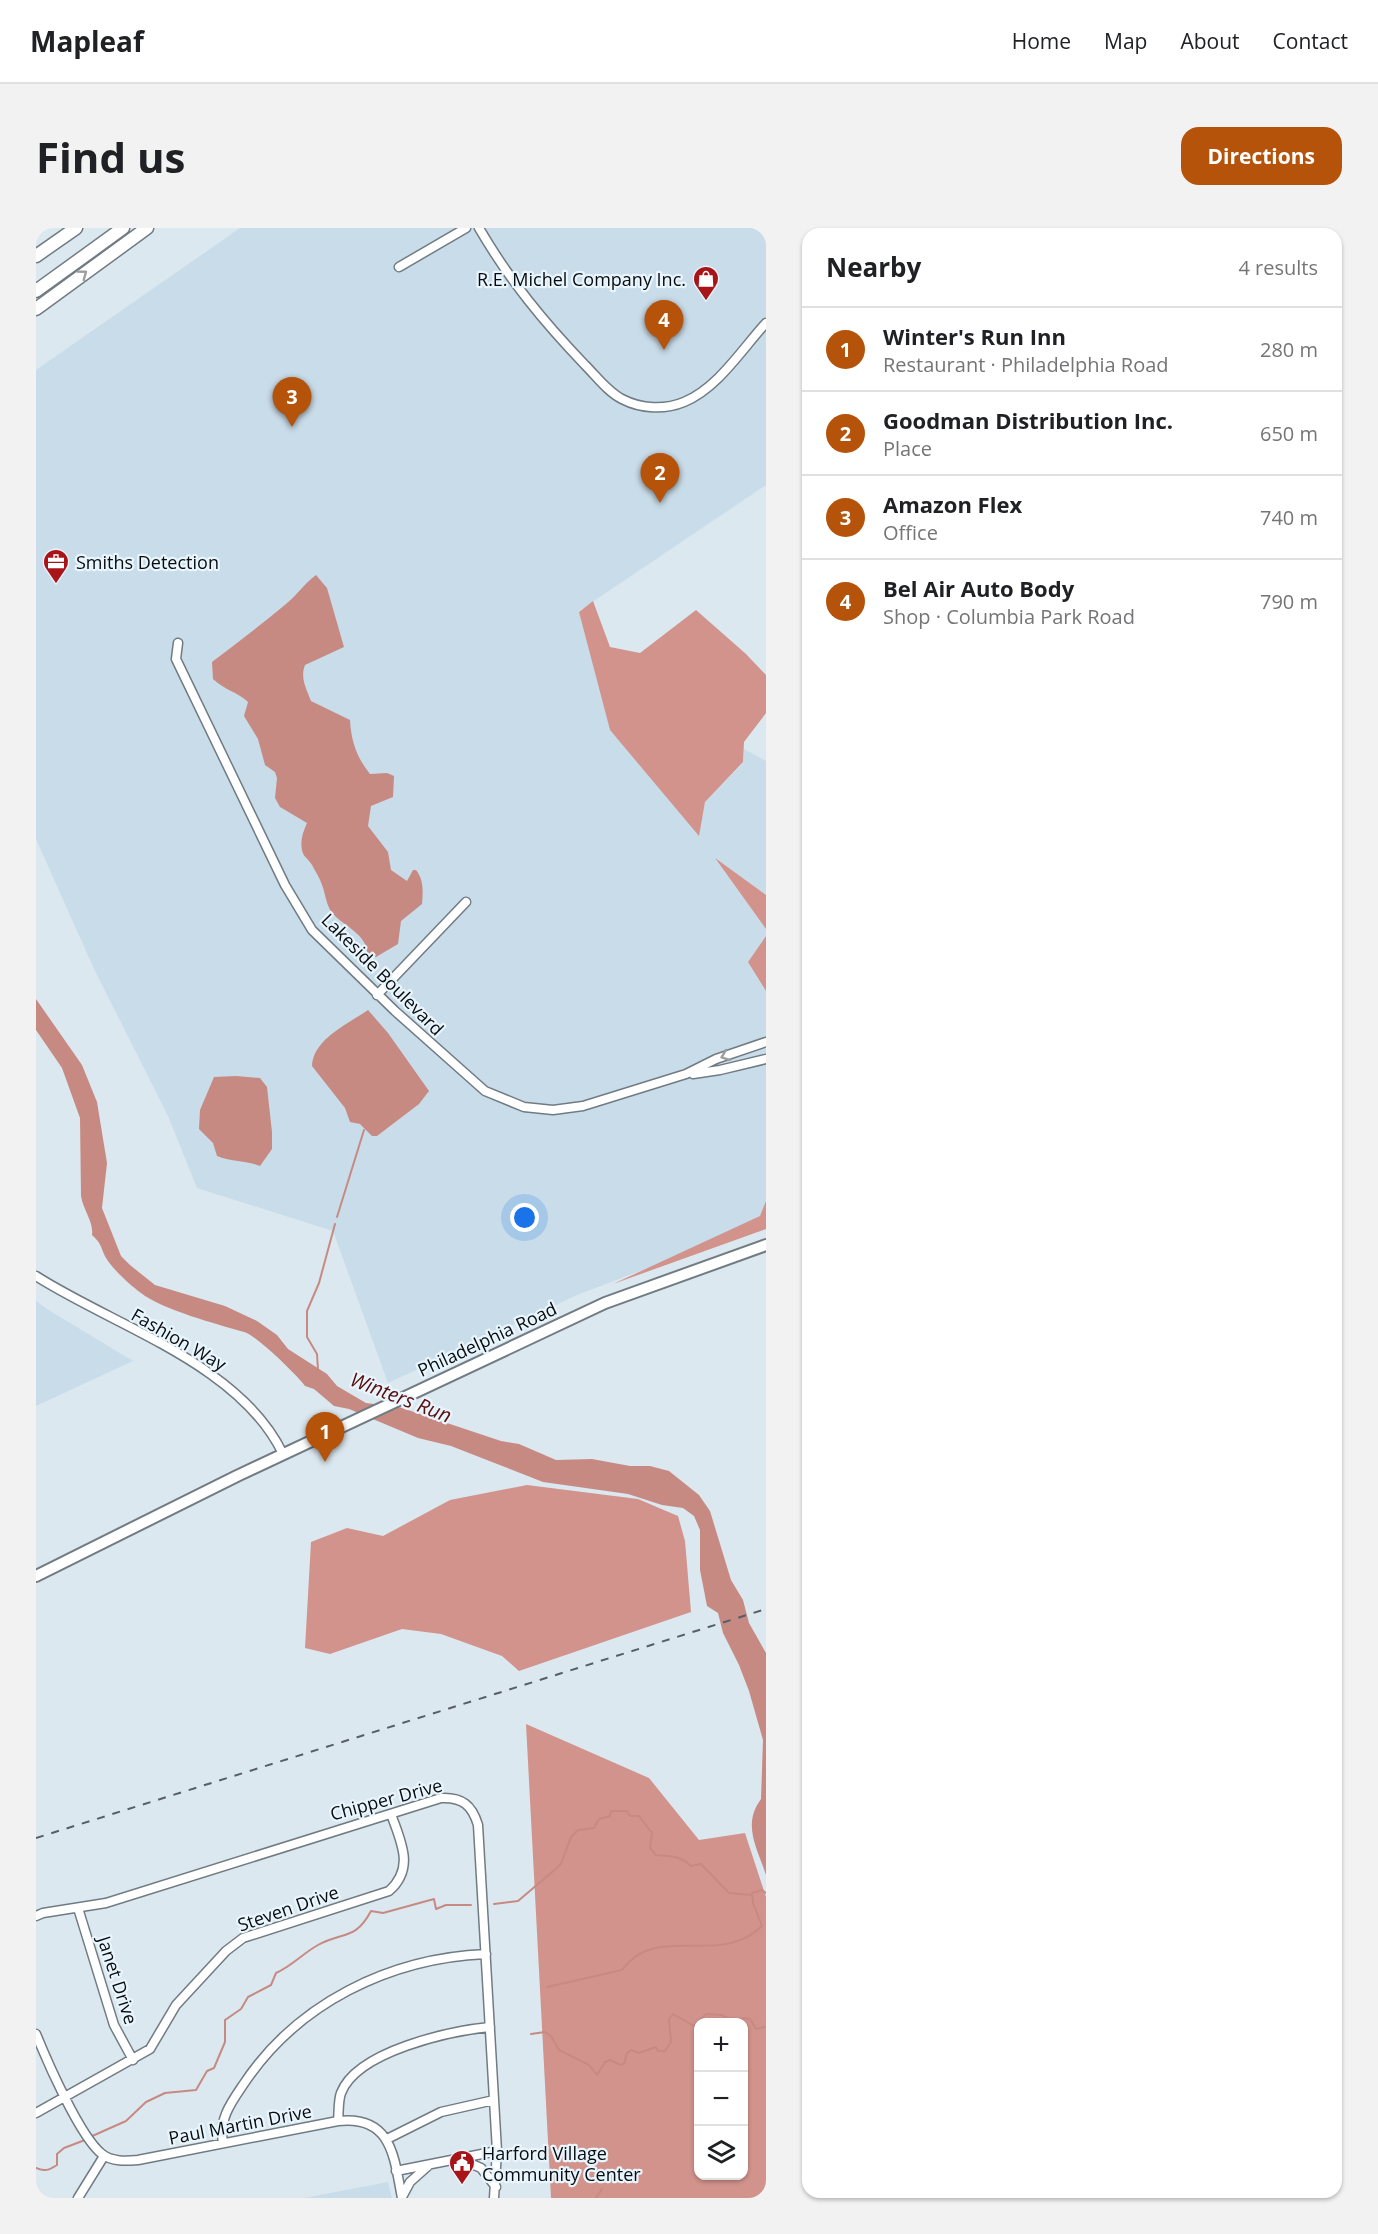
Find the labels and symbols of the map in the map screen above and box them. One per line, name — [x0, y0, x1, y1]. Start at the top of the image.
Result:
shop icon: R.E. Michel Company Inc. — [691, 264, 721, 302]
place label: R.E. Michel Company Inc. — [477, 267, 686, 291]
one-way arrow — [76, 270, 87, 281]
pin: 4 — [644, 300, 684, 350]
pin: 3 — [272, 378, 312, 427]
pin: 2 — [640, 454, 680, 503]
office icon: Smiths Detection — [41, 547, 71, 585]
place label: Smiths Detection — [76, 550, 219, 574]
street label: Lakeside Boulevard — [317, 908, 449, 1040]
one-way arrow — [720, 1048, 731, 1061]
your location — [510, 1203, 539, 1232]
street label: Philadelphia Road — [414, 1296, 560, 1382]
street label: Fashion Way — [127, 1302, 232, 1376]
water label: Winters Run — [346, 1365, 456, 1429]
pin: 1 — [306, 1412, 344, 1462]
street label: Chipper Drive — [327, 1773, 445, 1825]
street label: Steven Drive — [234, 1880, 342, 1936]
street label: Janet Drive — [92, 1931, 143, 2027]
street label: Paul Martin Drive — [166, 2098, 314, 2150]
place label: Harford Village Community Center — [482, 2141, 641, 2186]
public building icon: Harford Village Community Center — [447, 2148, 477, 2186]

